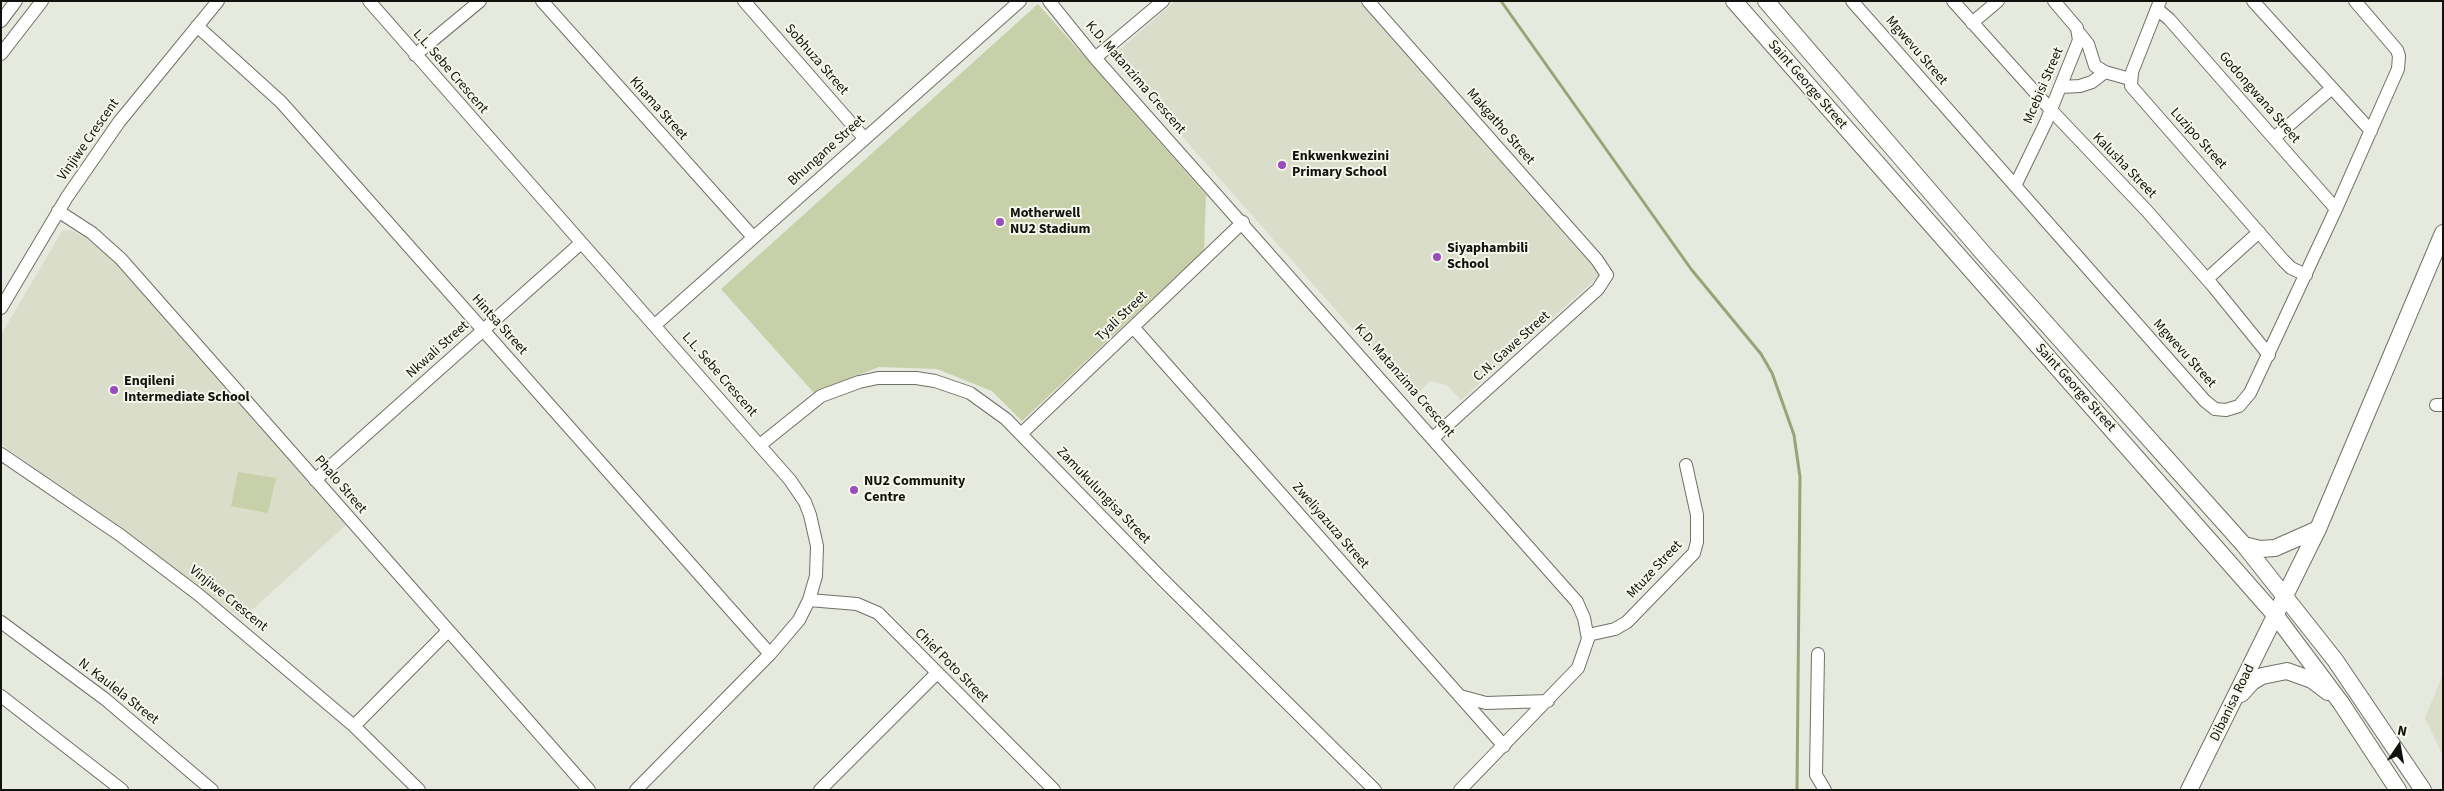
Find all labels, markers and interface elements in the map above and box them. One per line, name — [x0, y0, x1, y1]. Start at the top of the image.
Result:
street label: Mgwevu Street — [1881, 13, 1951, 89]
street label: K.D. Matanzima Crescent — [1081, 18, 1189, 138]
street label: Sobhuza Street — [781, 21, 851, 99]
street label: L.L. Sebe Crescent — [409, 26, 491, 118]
street label: Saint George Street — [1764, 37, 1850, 133]
street label: Mcebisi Street — [2020, 45, 2068, 127]
street label: Godongwana Street — [2215, 49, 2303, 147]
street label: Khama Street — [625, 74, 691, 144]
street label: Makgatho Street — [1462, 85, 1538, 169]
street label: Vinjiwe Crescent — [55, 96, 123, 184]
street label: Luzipo Street — [2166, 105, 2230, 173]
street label: Bhungane Street — [785, 112, 869, 190]
street label: Kalusha Street — [2089, 130, 2159, 202]
place label: Enkwenkwezini Primary School — [1292, 149, 1389, 182]
marker: Enkwenkwezini Primary School — [1276, 159, 1288, 171]
place label: Motherwell NU2 Stadium — [1010, 206, 1090, 238]
marker: Motherwell NU2 Stadium — [994, 216, 1006, 228]
place label: Siyaphambili School — [1447, 241, 1528, 274]
marker: Siyaphambili School — [1431, 251, 1443, 263]
street label: Tyali Street — [1093, 288, 1151, 346]
street label: Hintsa Street — [467, 291, 531, 359]
street label: C.N. Gawe Street — [1470, 308, 1554, 386]
street label: Mgwevu Street — [2149, 316, 2219, 392]
street label: Nkwali Street — [403, 318, 473, 382]
street label: K.D. Matanzima Crescent — [1350, 321, 1458, 441]
street label: L.L. Sebe Crescent — [678, 329, 760, 421]
street label: Saint George Street — [2031, 340, 2119, 436]
place label: Enqileni Intermediate School — [124, 374, 249, 407]
marker: Enqileni Intermediate School — [108, 384, 120, 396]
street label: Zamukulungisa Street — [1052, 444, 1154, 548]
street label: Phalo Street — [310, 452, 370, 518]
place label: NU2 Community Centre — [864, 474, 965, 507]
street label: Zweliyazuza Street — [1288, 480, 1372, 572]
marker: NU2 Community Centre — [848, 484, 860, 496]
street label: Mtuze Street — [1624, 538, 1686, 602]
street label: Vinjiwe Crescent — [185, 562, 271, 636]
street label: Chief Poto Street — [910, 625, 992, 707]
street label: N. Kaulela Street — [75, 655, 161, 729]
street label: Dibanisa Road — [2207, 662, 2259, 744]
north arrow — [2374, 721, 2424, 771]
text: N — [2395, 721, 2409, 742]

